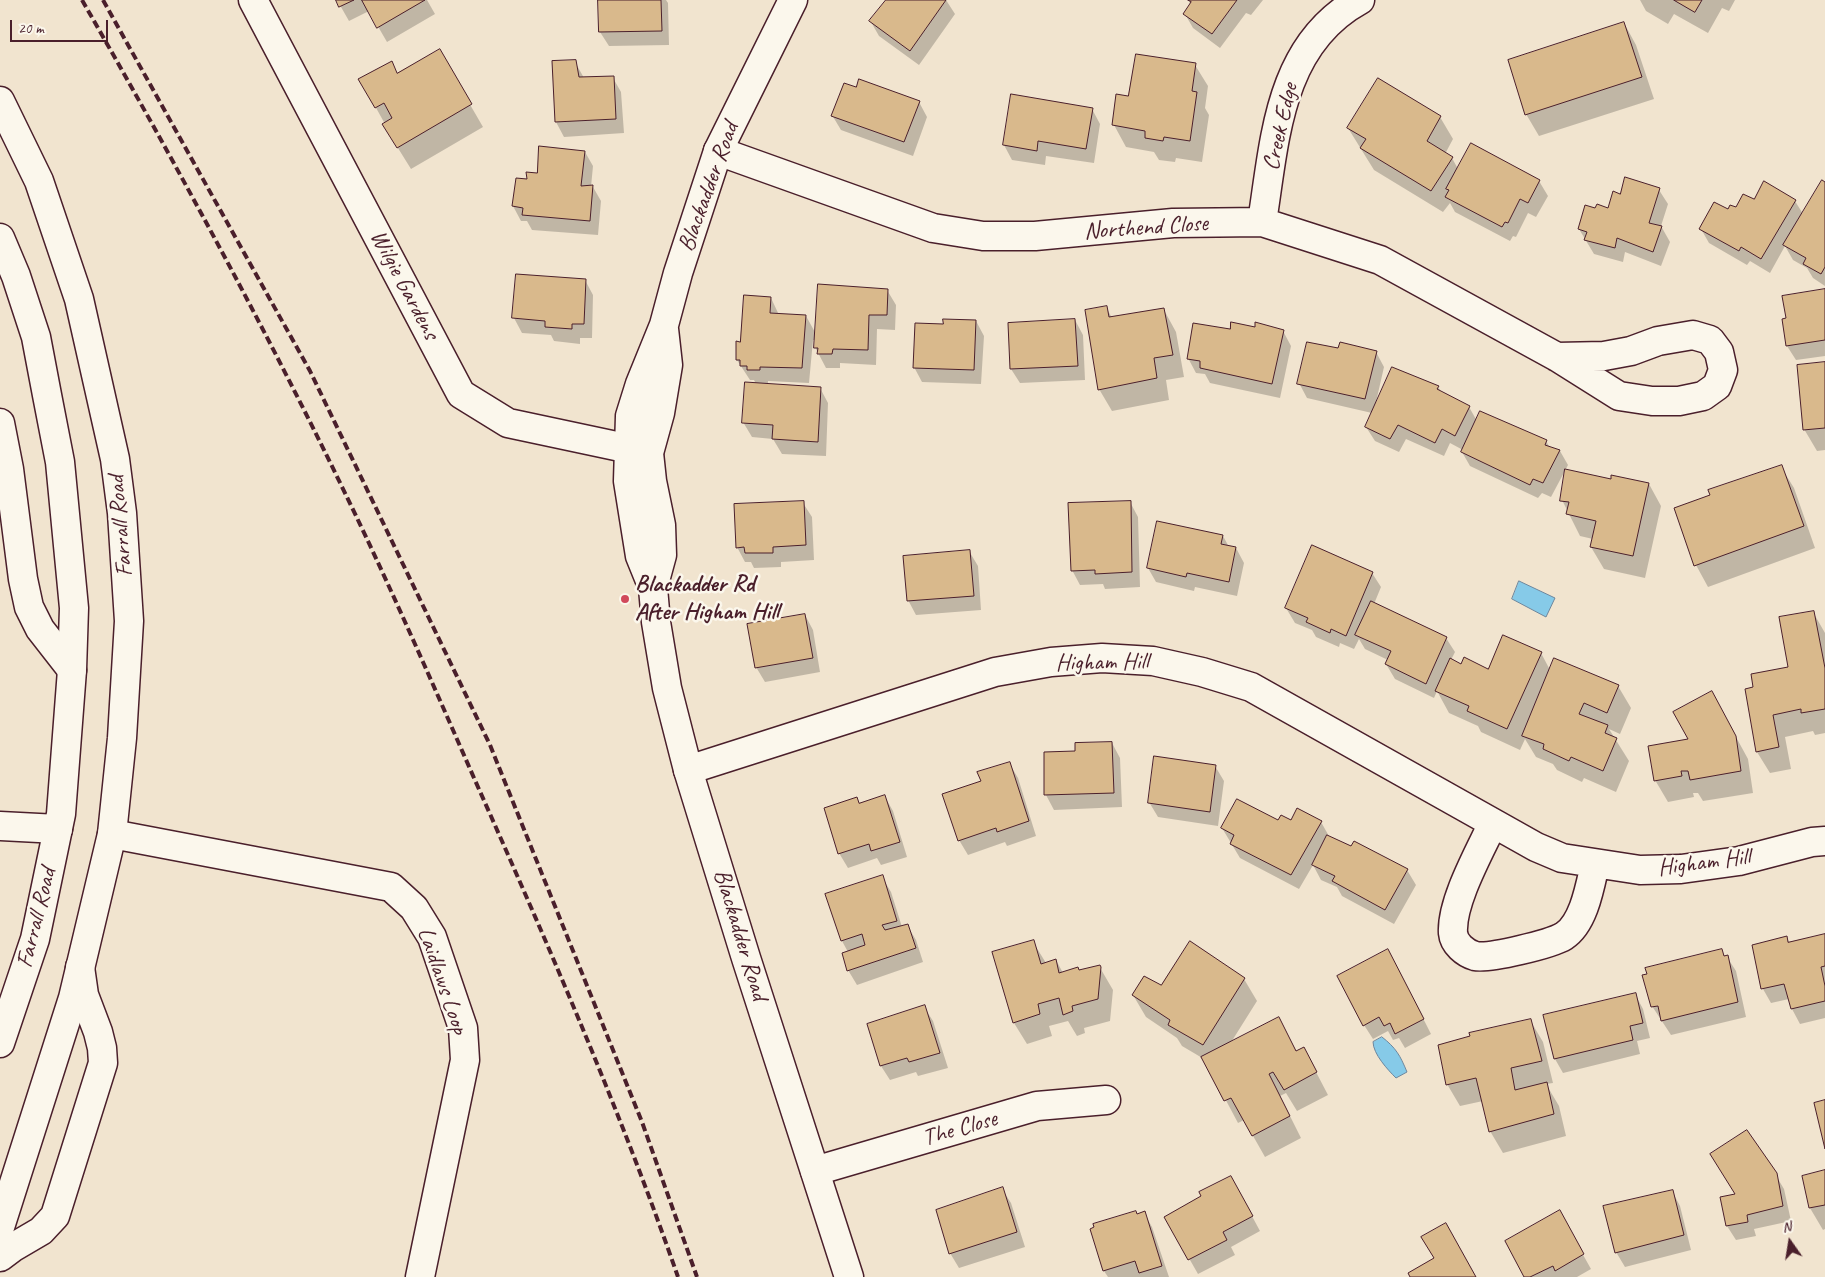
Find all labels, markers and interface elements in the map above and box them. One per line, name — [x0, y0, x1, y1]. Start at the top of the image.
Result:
scale bar — [12, 10, 110, 42]
text: 20 m — [18, 19, 44, 38]
street label: Creek Edge — [1257, 81, 1305, 173]
street label: Blackadder Road — [672, 118, 746, 256]
street label: Northend Close — [1083, 209, 1209, 247]
street label: Wilgie Gardens — [363, 225, 445, 345]
street label: Farrall Road — [102, 474, 140, 578]
place label: Blackadder Rd After Higham Hill — [635, 571, 779, 627]
marker: Blackadder Rd After Higham Hill — [619, 593, 631, 605]
street label: Higham Hill — [1055, 648, 1149, 678]
street label: Higham Hill — [1656, 843, 1752, 883]
street label: Farrall Road — [11, 865, 63, 971]
street label: Blackadder Road — [706, 866, 774, 1004]
street label: Laidlaws Loop — [410, 924, 474, 1038]
street label: The Close — [919, 1105, 1001, 1153]
north arrow — [1765, 1217, 1815, 1267]
text: N — [1780, 1218, 1793, 1236]

